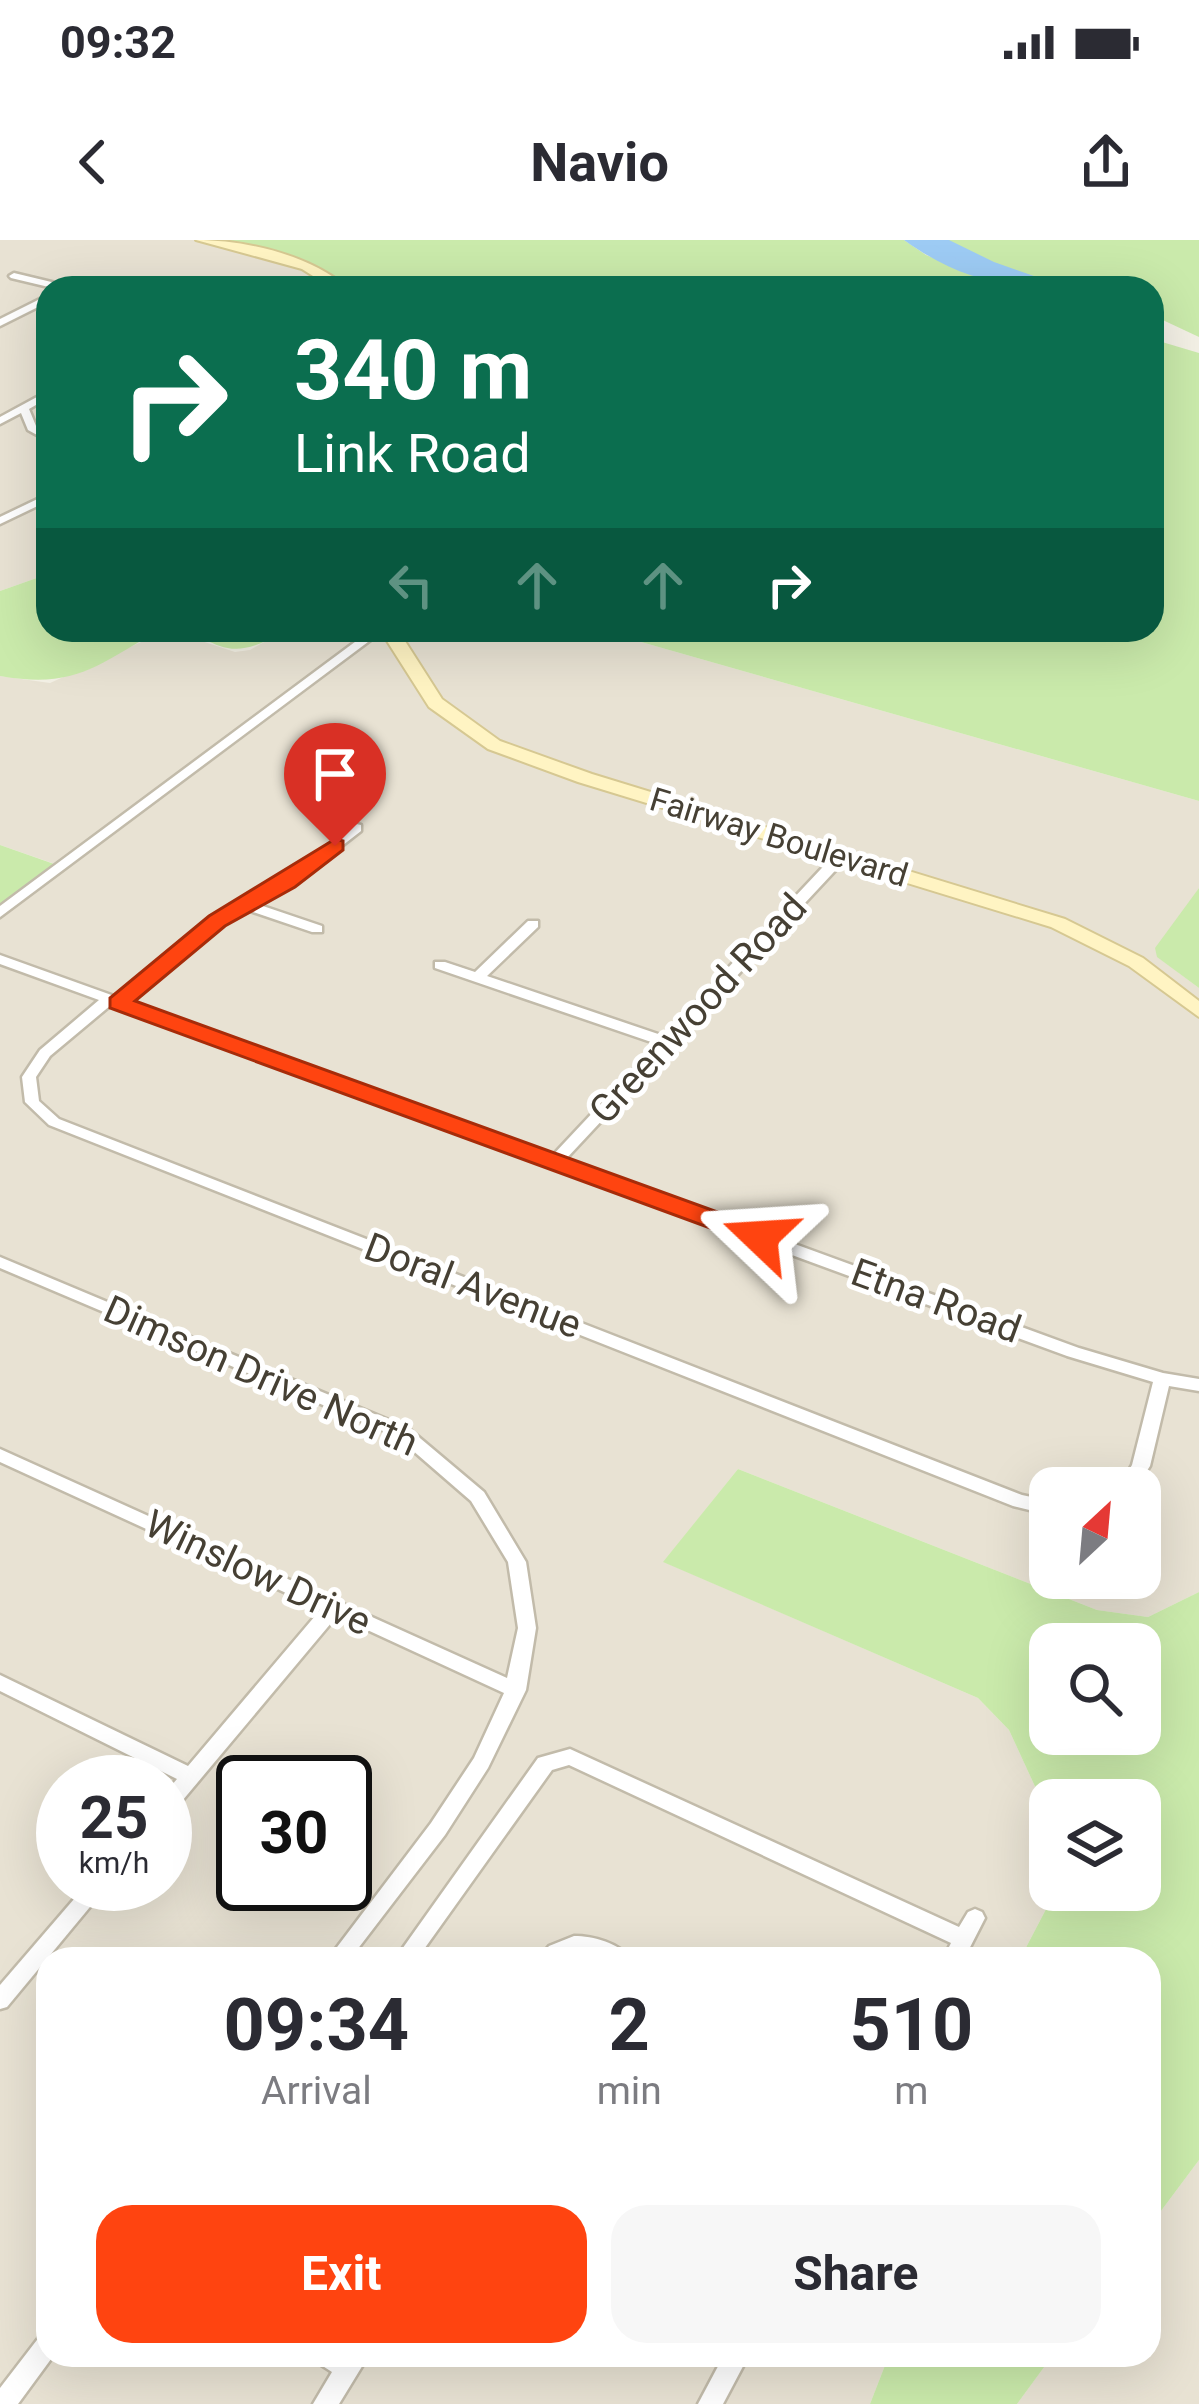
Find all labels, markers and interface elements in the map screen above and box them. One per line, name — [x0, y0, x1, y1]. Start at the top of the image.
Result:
text: 09:32 — [60, 16, 176, 69]
icon: back — [60, 129, 126, 195]
icon: share — [1073, 129, 1139, 195]
text: Navio — [530, 131, 669, 194]
text: 340 m — [294, 321, 532, 420]
icon: right — [96, 324, 252, 480]
text: Link Road — [294, 422, 531, 485]
icon: left — [378, 552, 444, 618]
icon: ahead — [504, 552, 570, 618]
icon: ahead — [630, 552, 696, 618]
icon: right — [756, 552, 822, 618]
pin — [284, 723, 386, 846]
icon: arrive — [302, 741, 368, 807]
street label: Fairway Boulevard — [645, 779, 913, 895]
street label: Greenwood Road — [580, 885, 816, 1133]
position arrow — [697, 1174, 823, 1300]
street label: Doral Avenue — [358, 1224, 588, 1348]
street label: Etna Road — [845, 1249, 1027, 1353]
street label: Dimson Drive North — [97, 1286, 425, 1466]
north arrow — [1029, 1467, 1161, 1599]
map controls — [1029, 1467, 1161, 1911]
street label: Winslow Drive — [138, 1501, 378, 1645]
button: search — [1029, 1623, 1161, 1755]
speed limit sign: 30 — [216, 1755, 372, 1911]
button: layers — [1029, 1779, 1161, 1911]
text: 25 — [80, 1782, 148, 1853]
text: km/h — [79, 1845, 149, 1880]
text: 09:34 — [224, 1983, 409, 2068]
text: 2 — [609, 1983, 650, 2068]
text: 510 — [849, 1983, 973, 2068]
text: Arrival — [261, 2068, 372, 2114]
text: min — [597, 2068, 662, 2114]
text: m — [894, 2068, 929, 2114]
button: Exit — [96, 2205, 587, 2343]
button: Share — [611, 2205, 1101, 2343]

